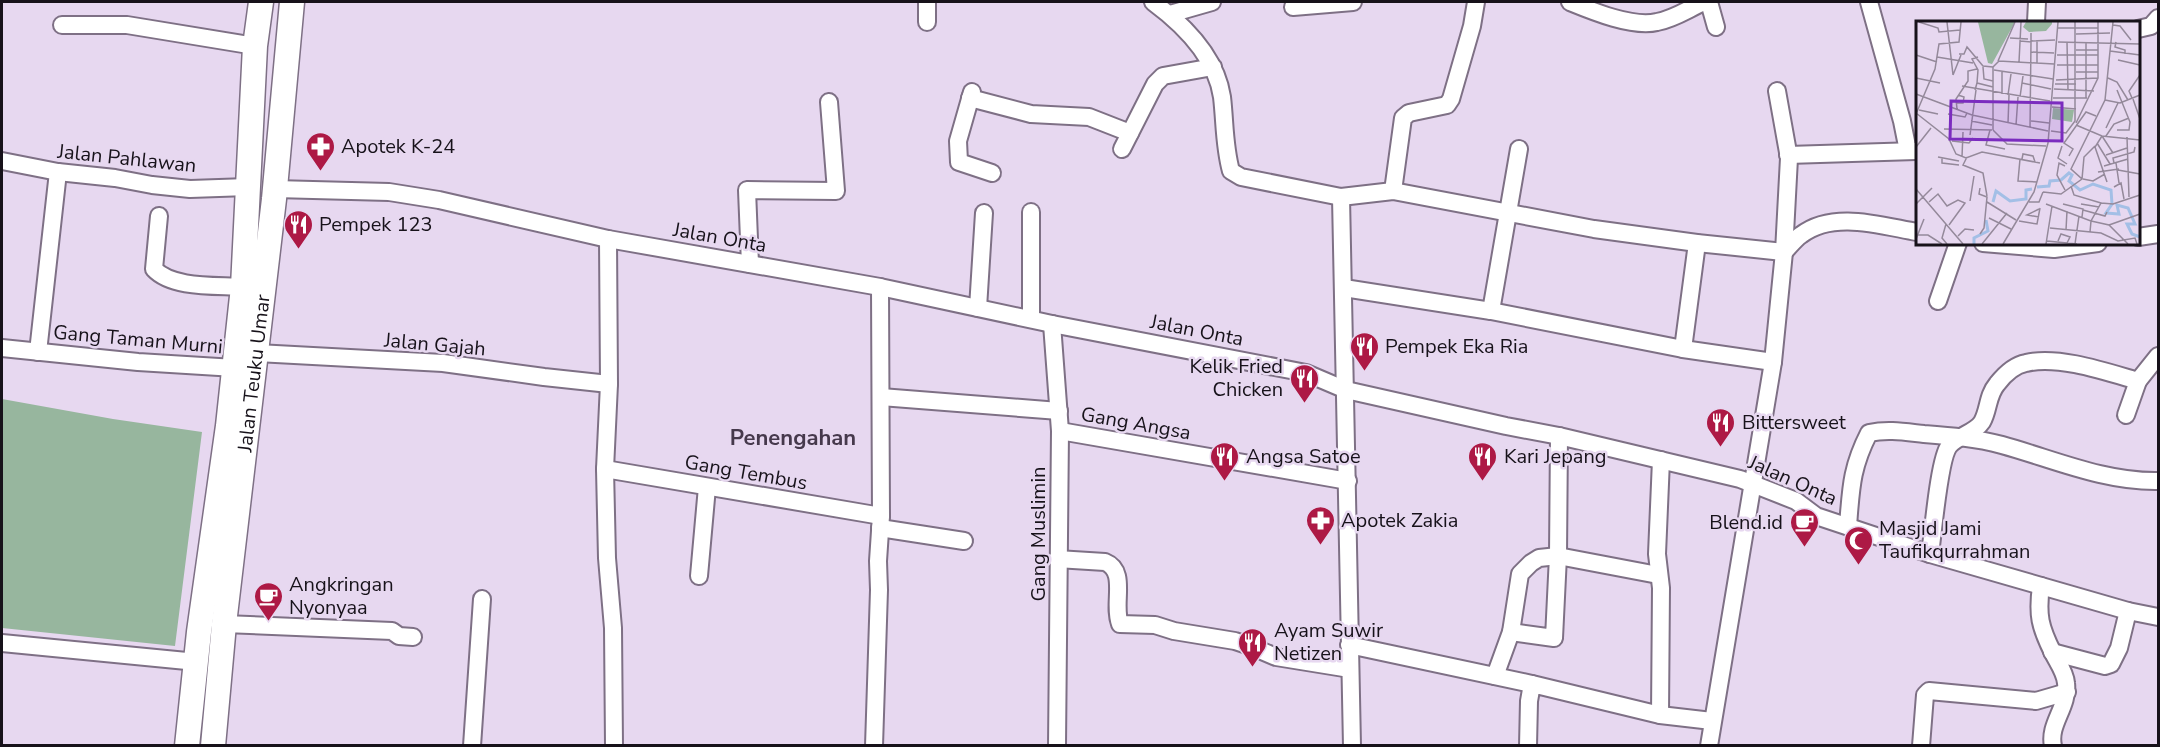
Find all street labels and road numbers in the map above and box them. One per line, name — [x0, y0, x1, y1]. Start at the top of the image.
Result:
street label: Jalan Pahlawan — [55, 138, 198, 179]
street label: Jalan Onta — [670, 216, 769, 259]
street label: Jalan Teuku Umar — [231, 293, 277, 454]
street label: Jalan Onta — [1147, 308, 1246, 353]
street label: Gang Taman Murni — [52, 319, 224, 360]
street label: Jalan Gajah — [382, 327, 487, 362]
street label: Gang Angsa — [1079, 401, 1193, 446]
street label: Gang Tembus — [682, 448, 809, 497]
street label: Jalan Onta — [1743, 449, 1841, 512]
street label: Gang Muslimin — [1025, 467, 1052, 601]

